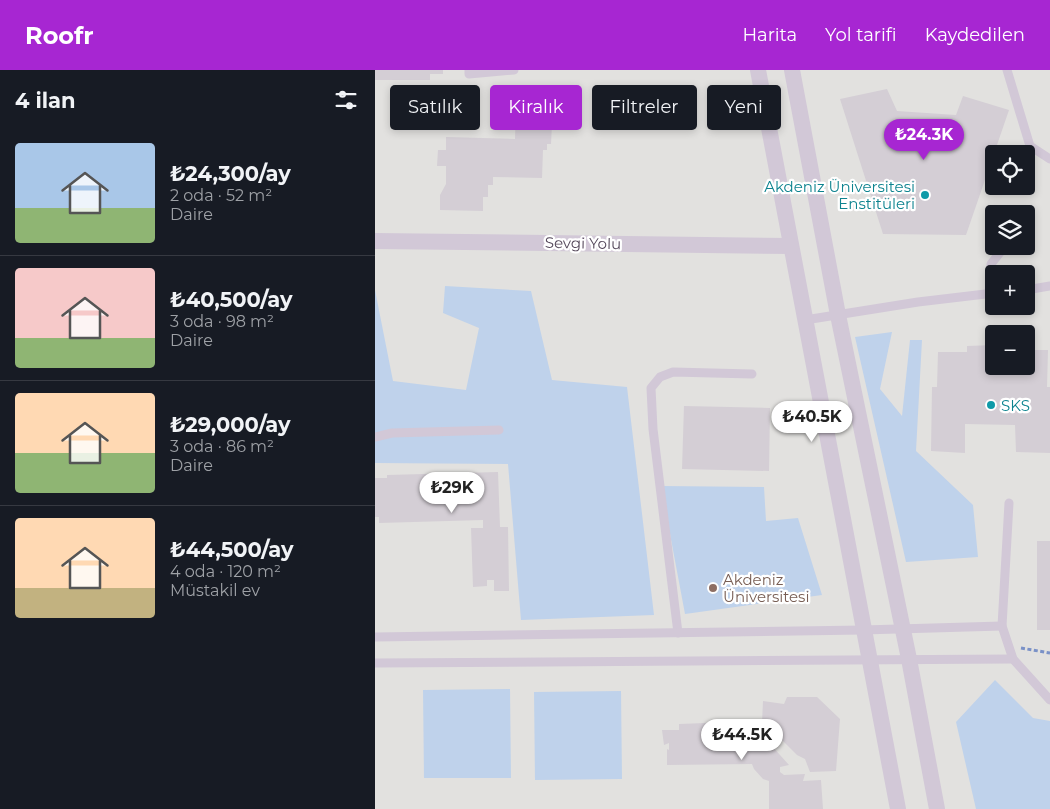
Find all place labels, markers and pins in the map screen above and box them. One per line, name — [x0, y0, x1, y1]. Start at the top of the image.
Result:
pin: ₺24.3K — [883, 118, 965, 161]
place label: Akdeniz Üniversitesi Enstitüleri — [764, 177, 915, 213]
marker: Akdeniz Üniversitesi Enstitüleri — [919, 189, 931, 201]
place label: SKS — [1001, 396, 1030, 415]
marker: SKS — [985, 399, 997, 411]
pin: ₺40.5K — [771, 400, 853, 443]
pin: ₺29K — [422, 472, 482, 514]
place label: Akdeniz Üniversitesi — [723, 570, 809, 606]
marker: Akdeniz Üniversitesi — [707, 582, 719, 594]
pin: ₺44.5K — [701, 718, 783, 761]

